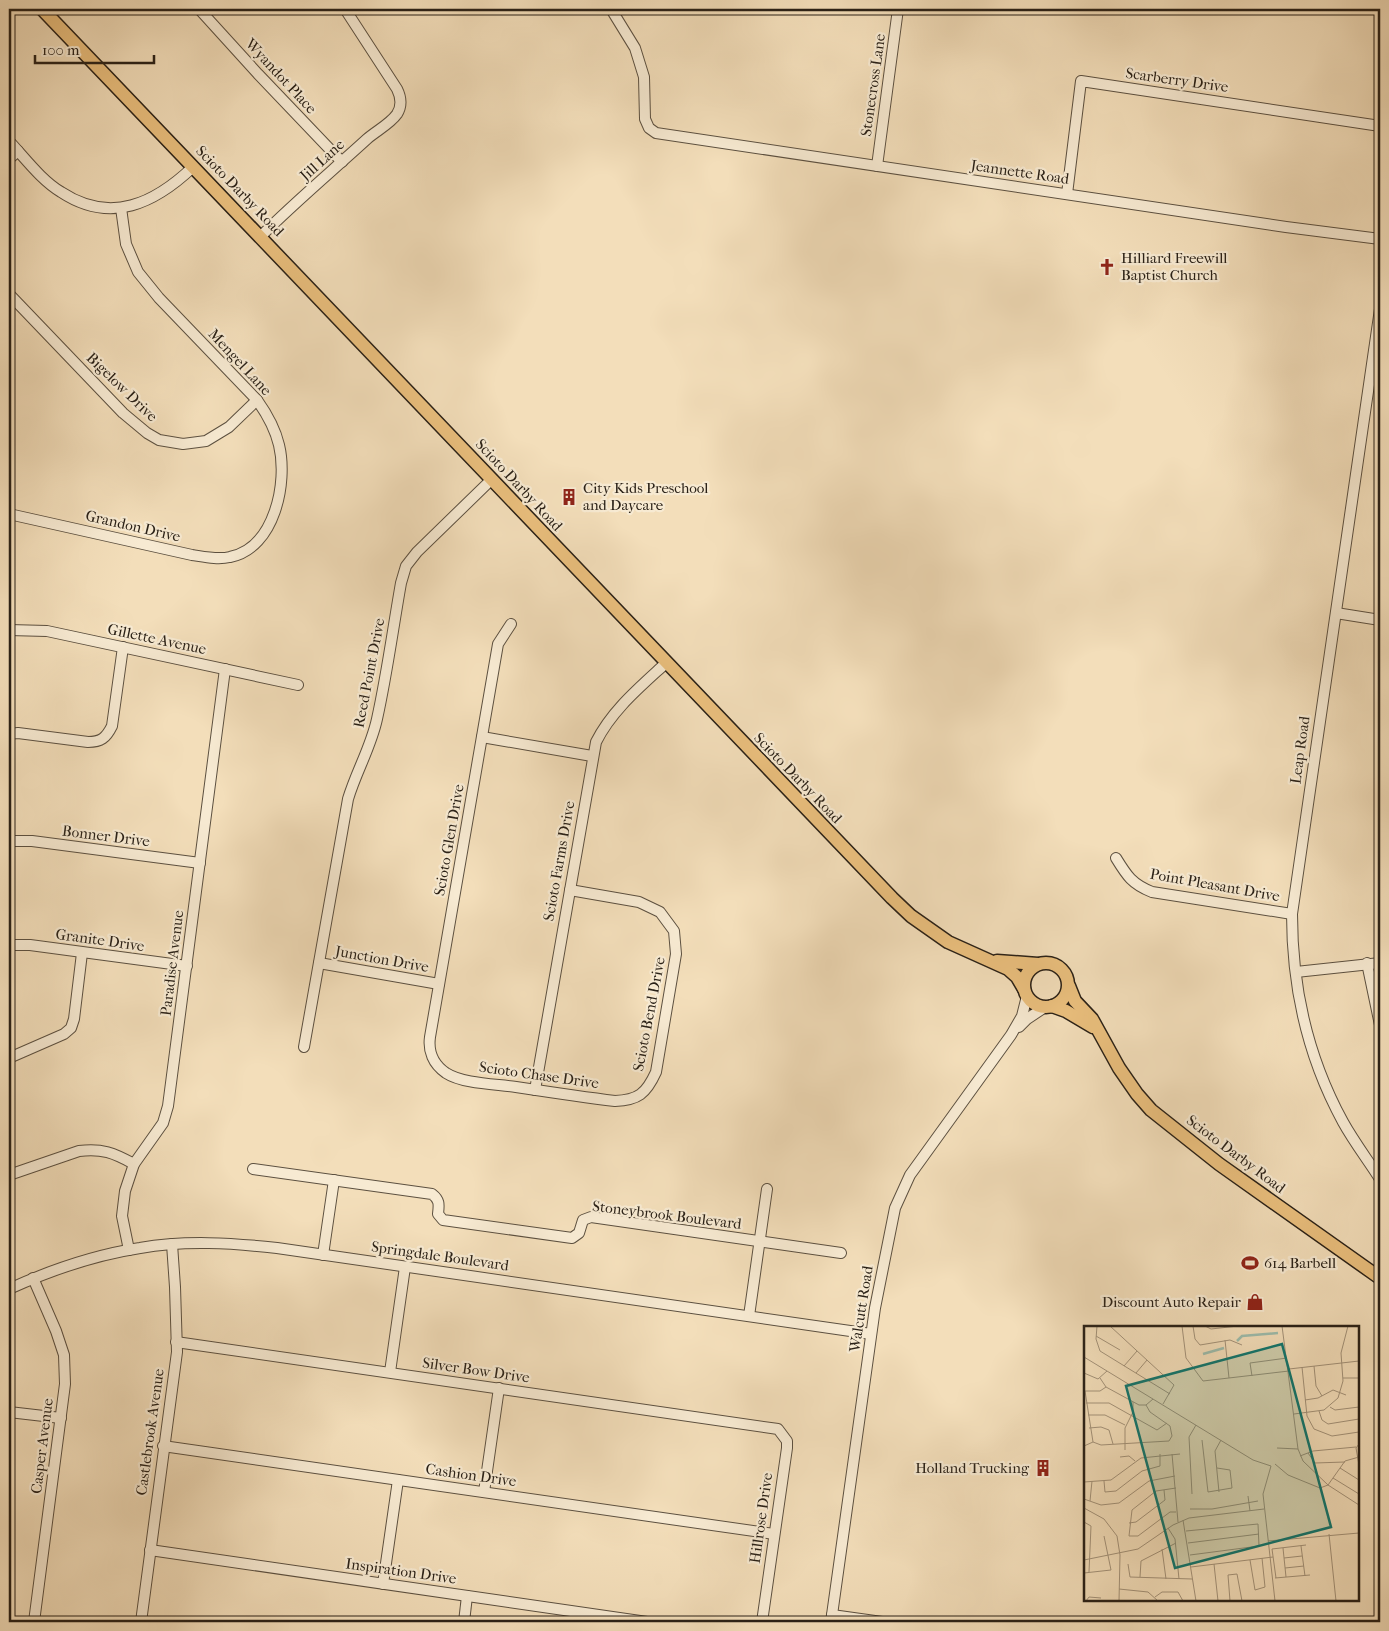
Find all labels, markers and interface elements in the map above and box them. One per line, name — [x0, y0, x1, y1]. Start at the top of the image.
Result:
scale bar — [35, 32, 154, 64]
street label: Stonecross Lane — [857, 32, 889, 138]
street label: Wyandot Place — [241, 34, 321, 118]
text: 100 m — [42, 41, 80, 59]
street label: Scarberry Drive — [1124, 64, 1230, 96]
street label: Jill Lane — [295, 135, 348, 185]
street label: Scioto Darby Road — [192, 142, 288, 241]
street label: Jeannette Road — [969, 156, 1071, 188]
place label: Hilliard Freewill Baptist Church — [1121, 249, 1228, 284]
church icon: Hilliard Freewill Baptist Church — [1097, 257, 1117, 277]
street label: Mengel Lane — [205, 325, 276, 399]
street label: Bigelow Drive — [83, 349, 162, 426]
street label: Scioto Darby Road — [472, 435, 567, 535]
place label: City Kids Preschool and Daycare — [583, 479, 709, 514]
building icon: City Kids Preschool and Daycare — [559, 487, 579, 507]
street label: Grandon Drive — [84, 506, 183, 546]
street label: Reed Point Drive — [350, 616, 389, 729]
street label: Gillette Avenue — [106, 620, 209, 658]
street label: Leap Road — [1286, 714, 1314, 785]
street label: Scioto Darby Road — [750, 729, 846, 828]
street label: Scioto Glen Drive — [430, 782, 468, 897]
street label: Scioto Farms Drive — [540, 799, 579, 922]
street label: Bonner Drive — [61, 822, 151, 850]
street label: Point Pleasant Drive — [1149, 865, 1282, 905]
street label: Paradise Avenue — [157, 909, 187, 1017]
street label: Granite Drive — [54, 925, 146, 955]
street label: Junction Drive — [333, 942, 431, 976]
street label: Scioto Bend Drive — [629, 955, 669, 1073]
street label: Scioto Chase Drive — [478, 1058, 601, 1092]
street label: Scioto Darby Road — [1183, 1111, 1290, 1198]
street label: Stoneybrook Boulevard — [591, 1197, 743, 1233]
street label: Springdale Boulevard — [370, 1237, 511, 1275]
sports icon: 614 Barbell — [1240, 1253, 1260, 1273]
place label: 614 Barbell — [1264, 1254, 1336, 1272]
street label: Walcutt Road — [845, 1264, 877, 1354]
shop icon: Discount Auto Repair — [1245, 1292, 1265, 1312]
place label: Discount Auto Repair — [1102, 1293, 1242, 1311]
inset map — [1084, 1326, 1359, 1601]
street label: Silver Bow Drive — [421, 1354, 531, 1387]
street label: Castlebrook Avenue — [132, 1367, 168, 1497]
street label: Casper Avenue — [27, 1397, 57, 1495]
building icon: Holland Trucking — [1033, 1458, 1053, 1478]
place label: Holland Trucking — [915, 1459, 1030, 1477]
street label: Cashion Drive — [425, 1460, 518, 1490]
street label: Hillrose Drive — [746, 1471, 776, 1564]
street label: Inspiration Drive — [344, 1554, 458, 1588]

